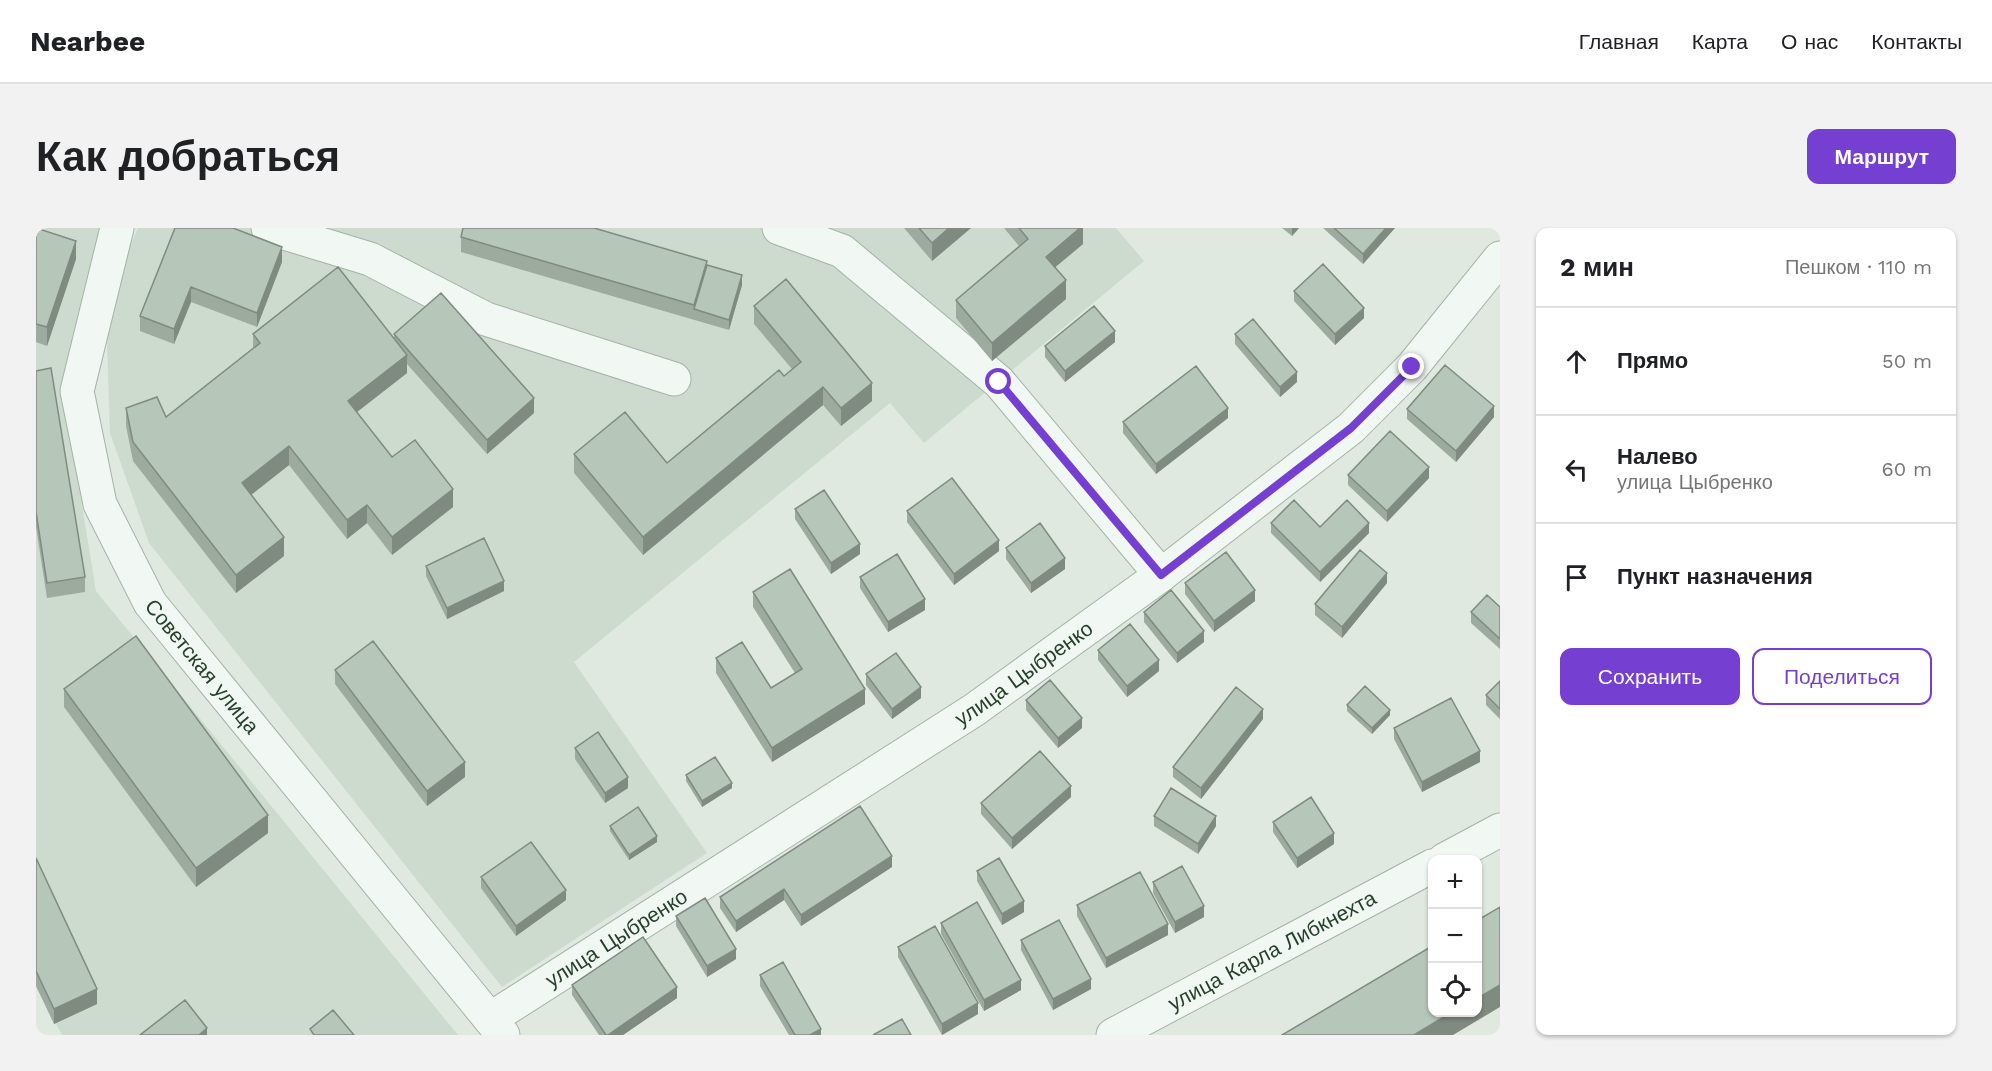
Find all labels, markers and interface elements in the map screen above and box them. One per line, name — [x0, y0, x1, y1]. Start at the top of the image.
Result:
text: Nearbee — [30, 25, 145, 58]
text: Главная — [1579, 29, 1659, 54]
text: Карта — [1692, 29, 1748, 54]
text: О нас — [1781, 29, 1838, 54]
text: Контакты — [1871, 29, 1962, 54]
button: Маршрут — [1807, 129, 1956, 184]
text: Как добраться — [36, 132, 340, 181]
text: 2 мин — [1560, 252, 1634, 282]
text: Пешком · 110 m — [1785, 255, 1932, 279]
icon: ahead — [1560, 345, 1593, 378]
text: Прямо — [1617, 348, 1688, 373]
text: 50 m — [1882, 349, 1932, 373]
route end — [1398, 353, 1424, 379]
route start — [985, 368, 1011, 394]
text: Налево — [1617, 444, 1698, 469]
icon: left — [1560, 453, 1593, 486]
text: 60 m — [1882, 457, 1932, 481]
text: улица Цыбренко — [1617, 470, 1773, 494]
icon: arrive — [1560, 561, 1593, 594]
text: Пункт назначения — [1617, 564, 1813, 589]
street label: Советская улица — [140, 594, 265, 739]
street label: улица Цыбренко — [950, 615, 1097, 731]
button: Сохранить — [1560, 648, 1740, 705]
button: Поделиться — [1752, 648, 1932, 705]
map controls — [1428, 855, 1482, 1017]
button: + — [1428, 855, 1482, 909]
street label: улица Цыбренко — [540, 883, 692, 992]
street label: улица Карла Либкнехта — [1164, 885, 1380, 1016]
button: − — [1428, 909, 1482, 963]
button: locate — [1428, 963, 1482, 1017]

